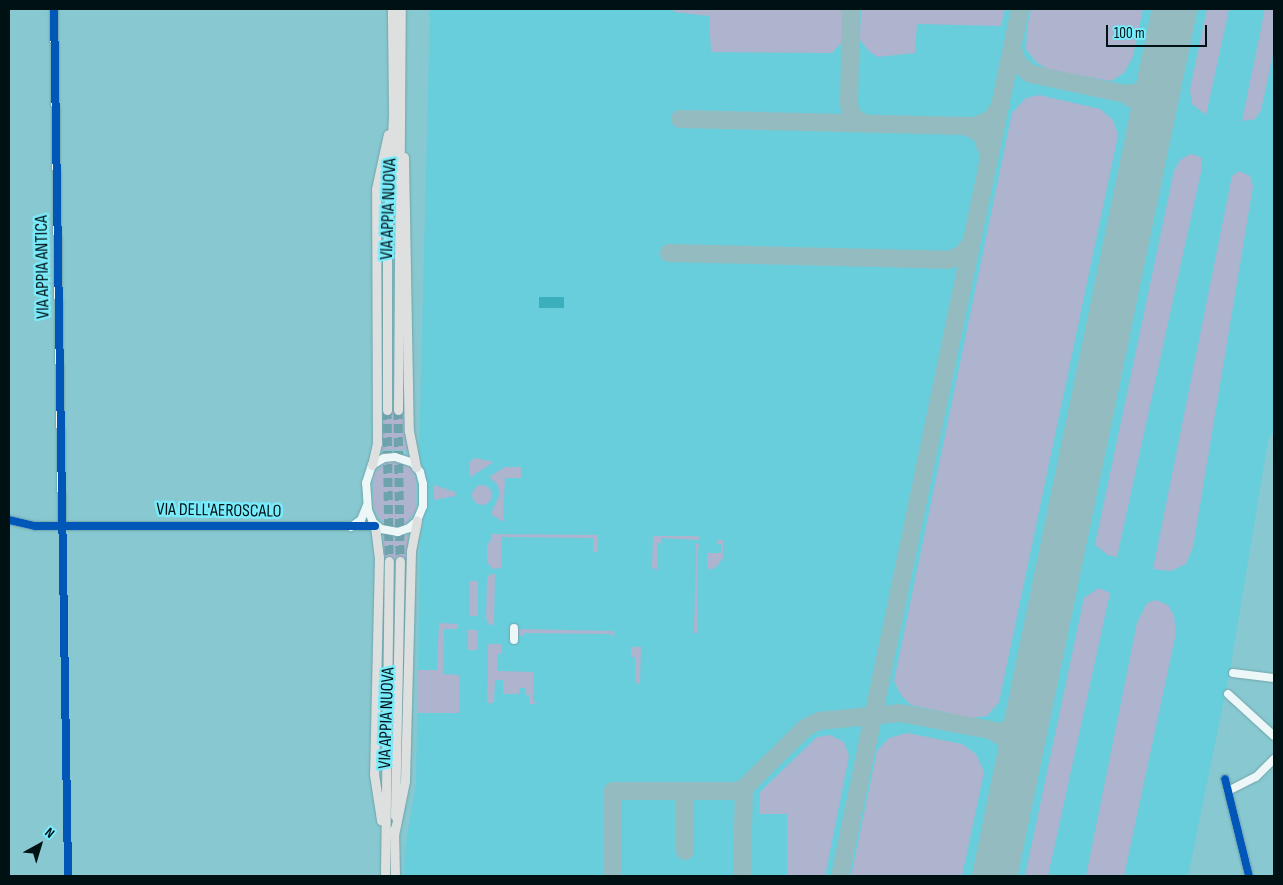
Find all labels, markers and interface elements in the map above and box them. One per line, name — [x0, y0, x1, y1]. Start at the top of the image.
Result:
scale bar — [1108, 15, 1209, 47]
text: 100 m — [1114, 24, 1145, 43]
street label: VIA APPIA NUOVA — [376, 158, 402, 260]
street label: VIA APPIA ANTICA — [31, 215, 55, 319]
street label: VIA DELL'AEROSCALO — [156, 499, 282, 523]
street label: VIA APPIA NUOVA — [374, 667, 400, 769]
north arrow — [15, 820, 65, 870]
text: N — [41, 824, 58, 842]

